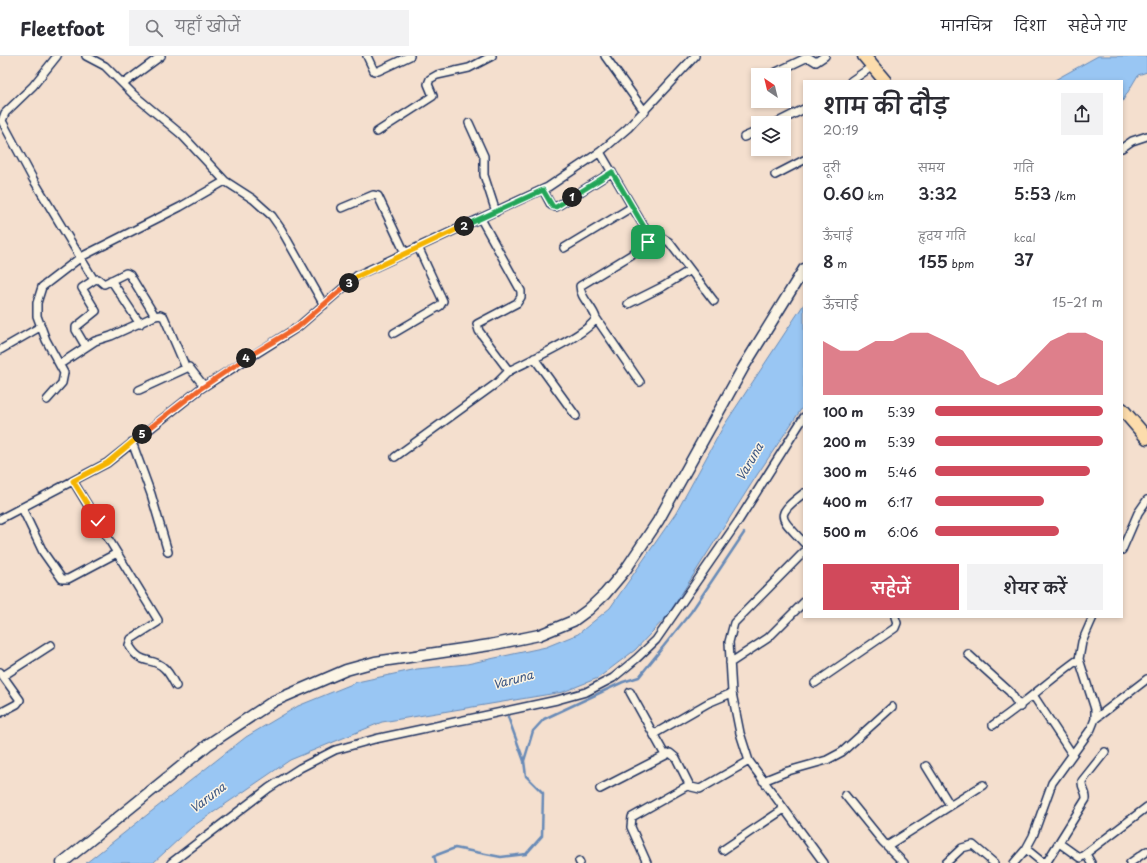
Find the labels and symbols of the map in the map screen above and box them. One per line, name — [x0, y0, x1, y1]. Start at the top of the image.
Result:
north arrow — [751, 68, 791, 108]
pin: 1 — [562, 187, 582, 207]
pin: 2 — [454, 216, 474, 236]
pin — [631, 225, 665, 259]
pin: 3 — [339, 273, 359, 293]
pin: 4 — [236, 348, 256, 368]
pin: 5 — [132, 424, 152, 444]
water label: Varuna — [731, 439, 767, 484]
pin — [81, 504, 115, 538]
water label: Varuna — [491, 665, 535, 693]
water label: Varuna — [186, 777, 230, 817]

